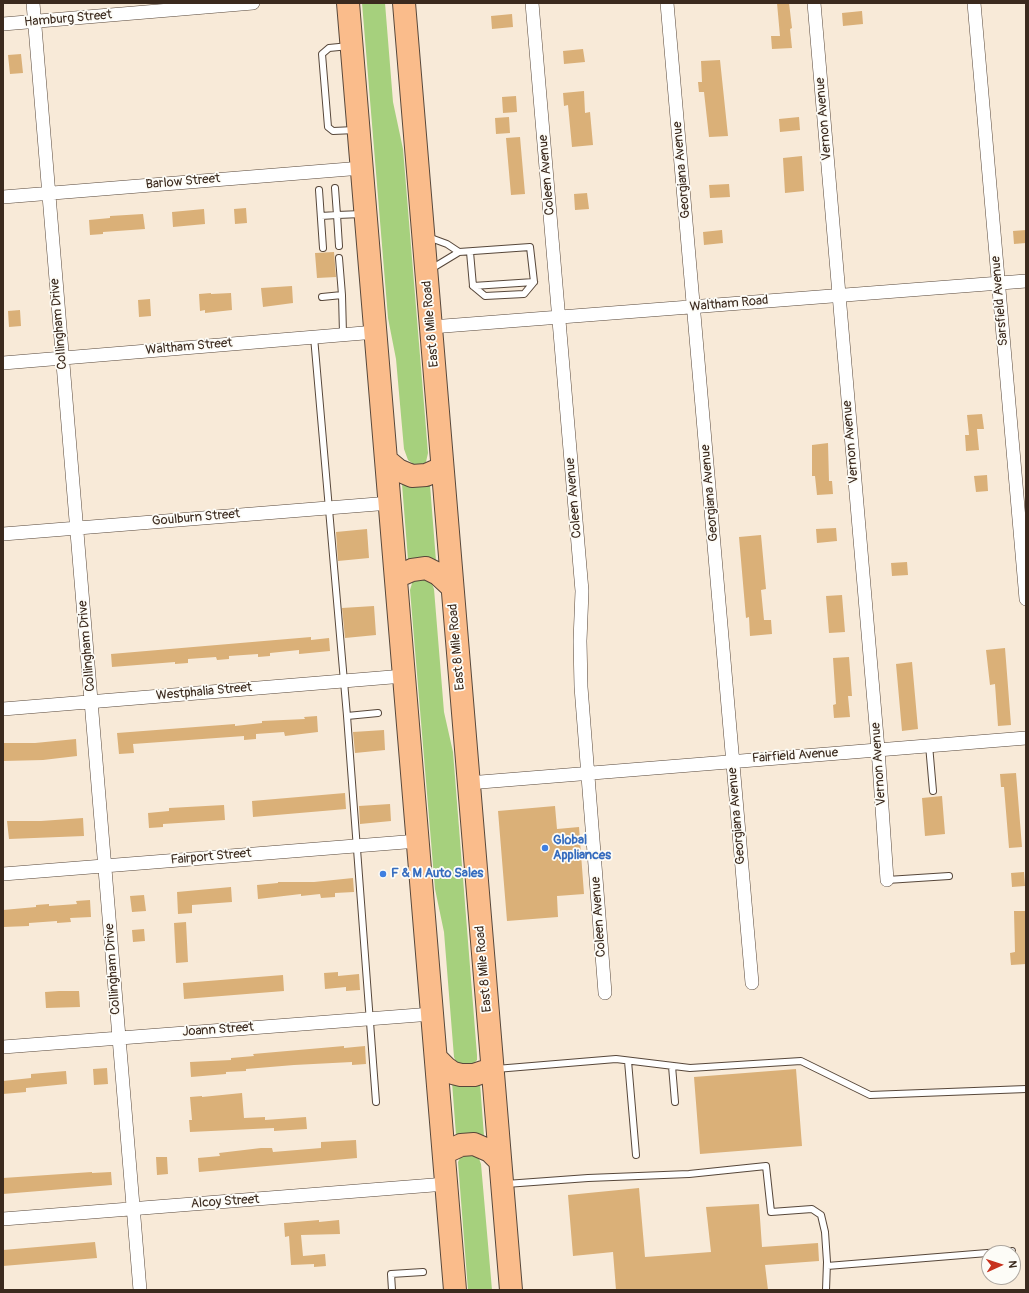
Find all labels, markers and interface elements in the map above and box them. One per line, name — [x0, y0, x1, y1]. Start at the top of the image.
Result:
street label: Hamburg Street — [23, 7, 113, 31]
street label: Vernon Avenue — [813, 77, 835, 161]
street label: Georgiana Avenue — [670, 121, 694, 219]
street label: Coleen Avenue — [536, 134, 558, 216]
street label: Barlow Street — [145, 171, 221, 193]
street label: Sarsfield Avenue — [988, 255, 1012, 347]
street label: Collingham Drive — [47, 278, 71, 370]
street label: East 8 Mile Road — [419, 280, 443, 368]
street label: Waltham Road — [689, 293, 769, 315]
street label: Waltham Street — [145, 335, 233, 359]
street label: Vernon Avenue — [840, 400, 862, 484]
street label: Georgiana Avenue — [698, 444, 722, 542]
street label: Coleen Avenue — [563, 457, 585, 539]
street label: Goulburn Street — [151, 506, 241, 530]
street label: Collingham Drive — [75, 600, 99, 692]
street label: East 8 Mile Road — [445, 603, 469, 691]
street label: Westphalia Street — [155, 680, 253, 704]
street label: Vernon Avenue — [868, 722, 890, 806]
street label: Fairfield Avenue — [751, 745, 839, 767]
street label: Georgiana Avenue — [725, 767, 749, 865]
place label: Global Appliances — [553, 833, 611, 864]
marker: Global Appliances — [540, 843, 550, 853]
street label: Fairport Street — [170, 846, 252, 868]
place label: F & M Auto Sales — [391, 866, 483, 882]
marker: F & M Auto Sales — [378, 869, 388, 879]
street label: Coleen Avenue — [588, 876, 610, 958]
street label: Collingham Drive — [102, 923, 124, 1015]
street label: East 8 Mile Road — [472, 925, 496, 1013]
street label: Joann Street — [182, 1020, 254, 1040]
street label: Alcoy Street — [190, 1192, 260, 1212]
north arrow — [981, 1245, 1021, 1285]
text: N — [1006, 1260, 1019, 1268]

